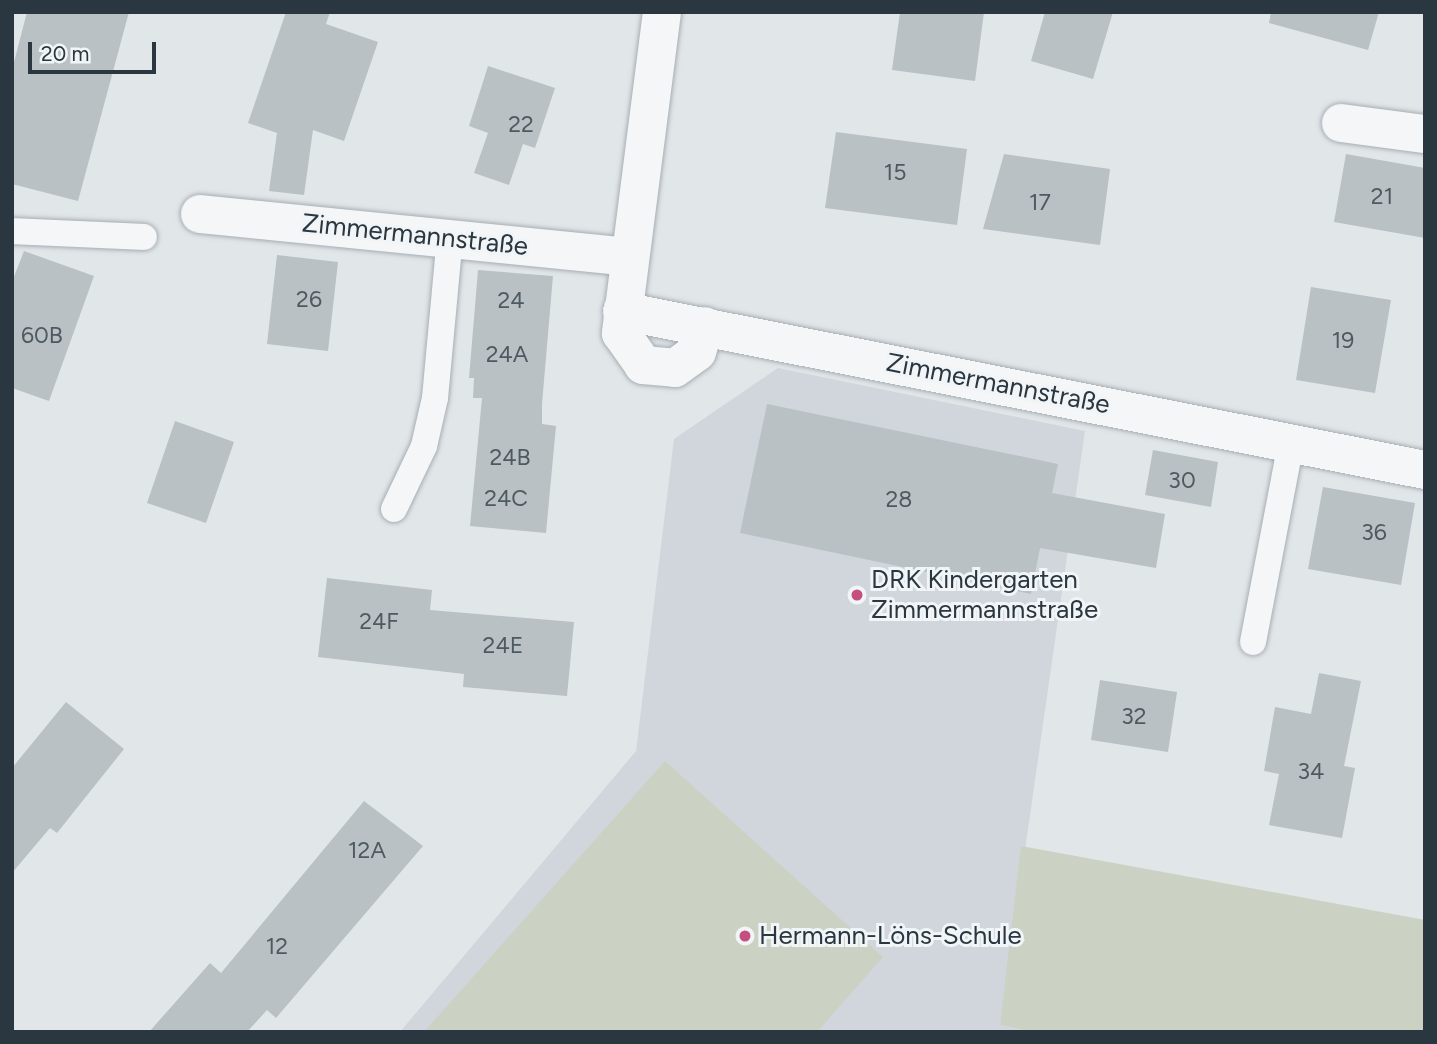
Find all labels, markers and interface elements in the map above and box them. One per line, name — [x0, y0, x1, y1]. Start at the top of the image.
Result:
scale bar — [32, 28, 159, 72]
text: 20 m — [41, 41, 89, 66]
house number: 22 — [508, 110, 534, 138]
house number: 15 — [884, 158, 906, 186]
house number: 21 — [1371, 182, 1393, 210]
house number: 17 — [1029, 188, 1051, 216]
street label: Zimmermannstraße — [300, 208, 530, 262]
house number: 26 — [296, 285, 322, 313]
house number: 24 — [497, 286, 525, 314]
house number: 60B — [21, 321, 63, 349]
house number: 19 — [1332, 326, 1354, 354]
house number: 24A — [486, 340, 528, 368]
street label: Zimmermannstraße — [884, 347, 1112, 421]
house number: 24B — [489, 443, 531, 471]
house number: 30 — [1168, 466, 1196, 494]
house number: 24C — [484, 484, 528, 512]
house number: 28 — [886, 485, 912, 513]
house number: 36 — [1361, 518, 1387, 546]
place label: DRK Kindergarten Zimmermannstraße — [871, 564, 1098, 626]
marker: DRK Kindergarten Zimmermannstraße — [849, 587, 865, 603]
house number: 24F — [359, 607, 399, 635]
house number: 24E — [483, 631, 523, 659]
house number: 32 — [1121, 702, 1147, 730]
house number: 34 — [1298, 757, 1324, 785]
house number: 12A — [348, 836, 386, 864]
place label: Hermann-Löns-Schule — [759, 920, 1022, 952]
marker: Hermann-Löns-Schule — [737, 928, 753, 944]
house number: 12 — [266, 932, 288, 960]

